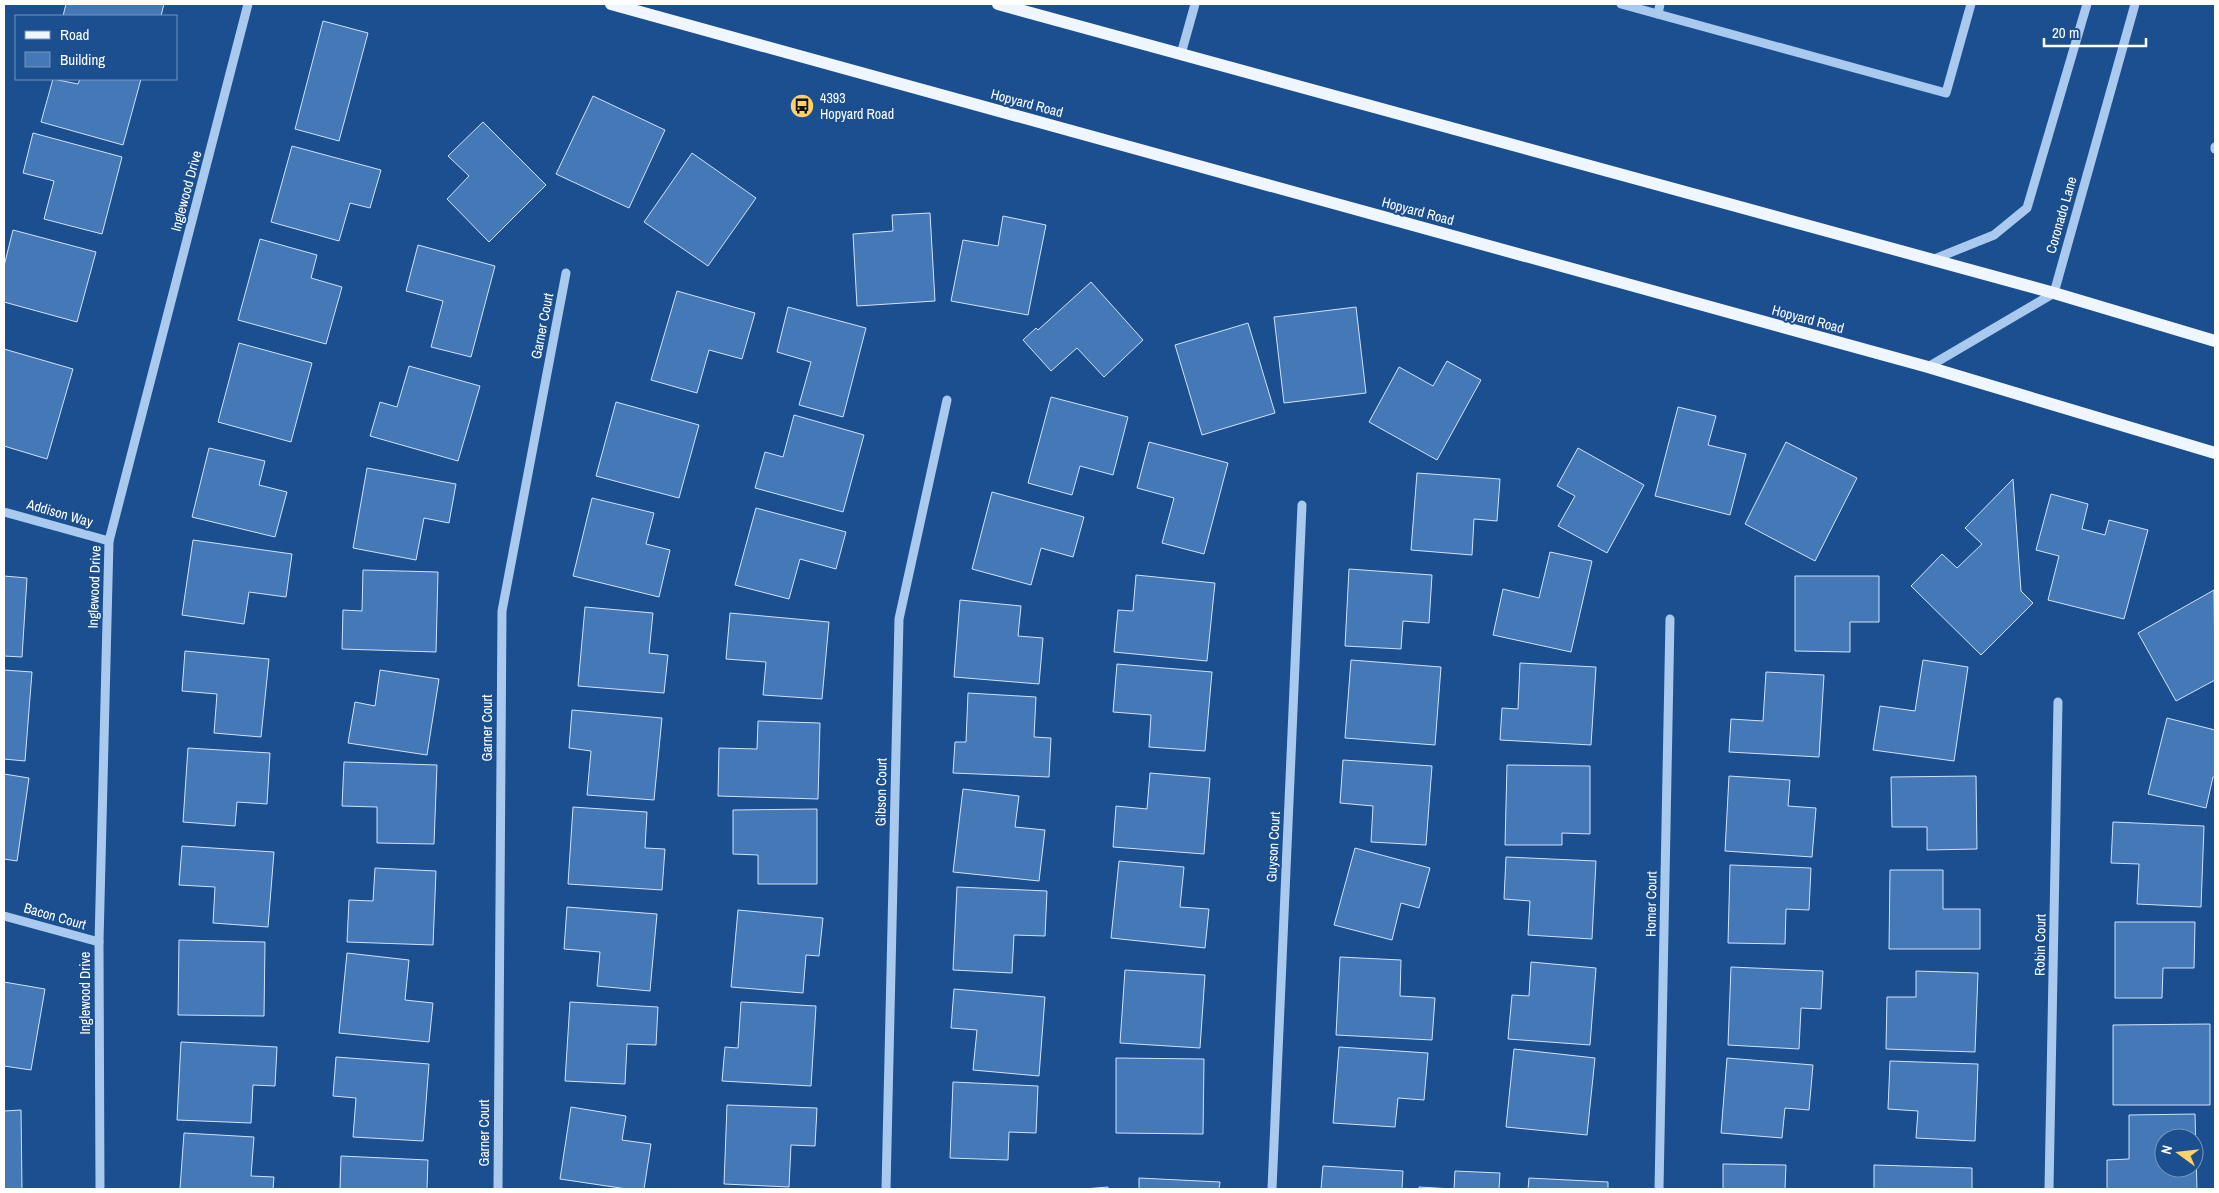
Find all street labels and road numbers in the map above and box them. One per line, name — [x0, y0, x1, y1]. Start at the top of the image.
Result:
street label: Hopyard Road — [989, 85, 1065, 121]
street label: Inglewood Drive — [167, 149, 205, 233]
street label: Coronado Lane — [2041, 174, 2081, 256]
street label: Hopyard Road — [1380, 193, 1456, 229]
street label: Garner Court — [527, 291, 557, 361]
street label: Hopyard Road — [1770, 301, 1846, 337]
street label: Addison Way — [24, 495, 95, 531]
street label: Inglewood Drive — [84, 545, 104, 629]
street label: Garner Court — [478, 695, 496, 762]
street label: Gibson Court — [871, 758, 891, 826]
street label: Guyson Court — [1262, 811, 1284, 883]
street label: Homer Court — [1641, 871, 1661, 937]
street label: Bacon Court — [22, 899, 88, 933]
street label: Robin Court — [2030, 914, 2050, 976]
street label: Inglewood Drive — [76, 952, 94, 1034]
street label: Garner Court — [475, 1100, 493, 1167]

